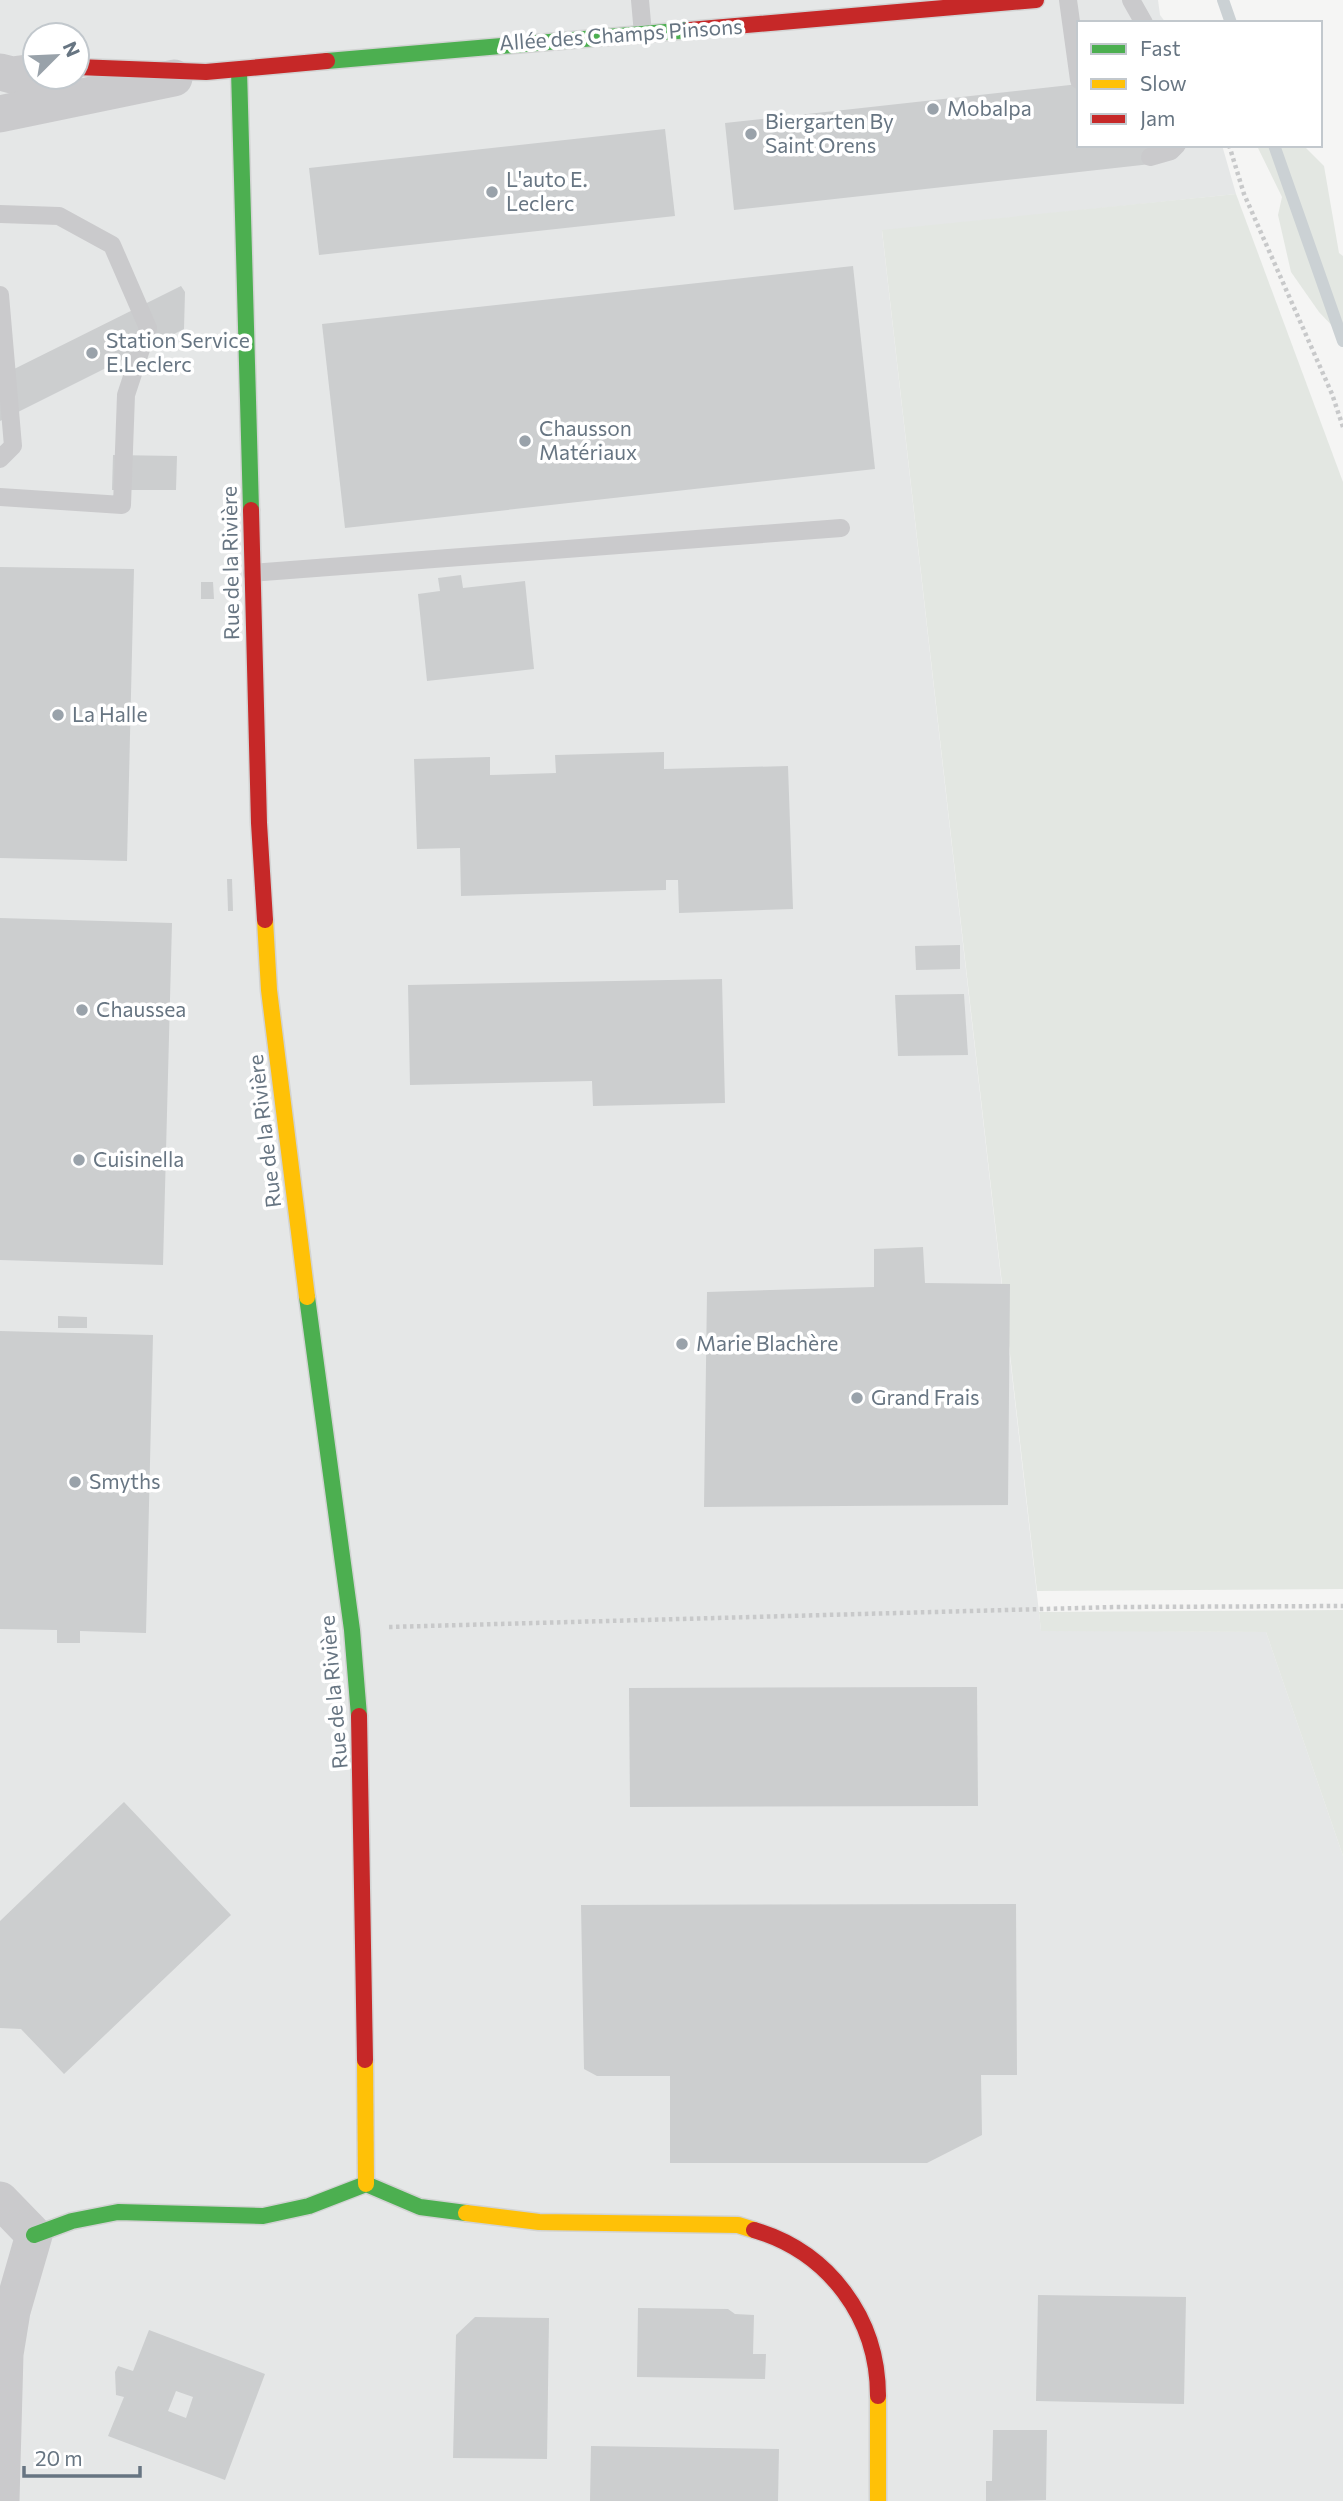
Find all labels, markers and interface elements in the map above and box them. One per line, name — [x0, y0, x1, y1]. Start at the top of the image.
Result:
street label: Allée des Champs Pinsons — [498, 13, 743, 54]
north arrow — [21, 21, 91, 91]
legend — [1077, 21, 1322, 147]
text: Fast — [1140, 35, 1181, 60]
text: N — [59, 38, 85, 60]
text: Slow — [1140, 70, 1187, 95]
place label: Mobalpa — [947, 95, 1032, 120]
marker: Mobalpa — [925, 101, 941, 117]
text: Jam — [1140, 105, 1175, 130]
place label: Biergarten By Saint Orens — [765, 108, 894, 157]
marker: Biergarten By Saint Orens — [743, 126, 759, 142]
place label: L'auto E. Leclerc — [506, 166, 587, 215]
marker: L'auto E. Leclerc — [484, 184, 500, 200]
place label: Station Service E.Leclerc — [106, 327, 250, 376]
marker: Station Service E.Leclerc — [84, 345, 100, 361]
place label: Chausson Matériaux — [539, 415, 637, 464]
marker: Chausson Matériaux — [517, 433, 533, 449]
street label: Rue de la Rivière — [216, 486, 243, 640]
place label: La Halle — [72, 701, 148, 726]
marker: La Halle — [50, 707, 66, 723]
place label: Chaussea — [96, 996, 186, 1021]
marker: Chaussea — [74, 1002, 90, 1018]
street label: Rue de la Rivière — [242, 1053, 285, 1209]
place label: Cuisinella — [93, 1146, 184, 1171]
marker: Cuisinella — [71, 1152, 87, 1168]
place label: Marie Blachère — [696, 1330, 838, 1355]
marker: Marie Blachère — [674, 1336, 690, 1352]
place label: Grand Frais — [871, 1384, 980, 1409]
marker: Grand Frais — [849, 1390, 865, 1406]
place label: Smyths — [89, 1468, 160, 1493]
marker: Smyths — [67, 1474, 83, 1490]
street label: Rue de la Rivière — [313, 1614, 352, 1770]
scale bar — [24, 2434, 140, 2478]
text: 20 m — [35, 2445, 83, 2470]

